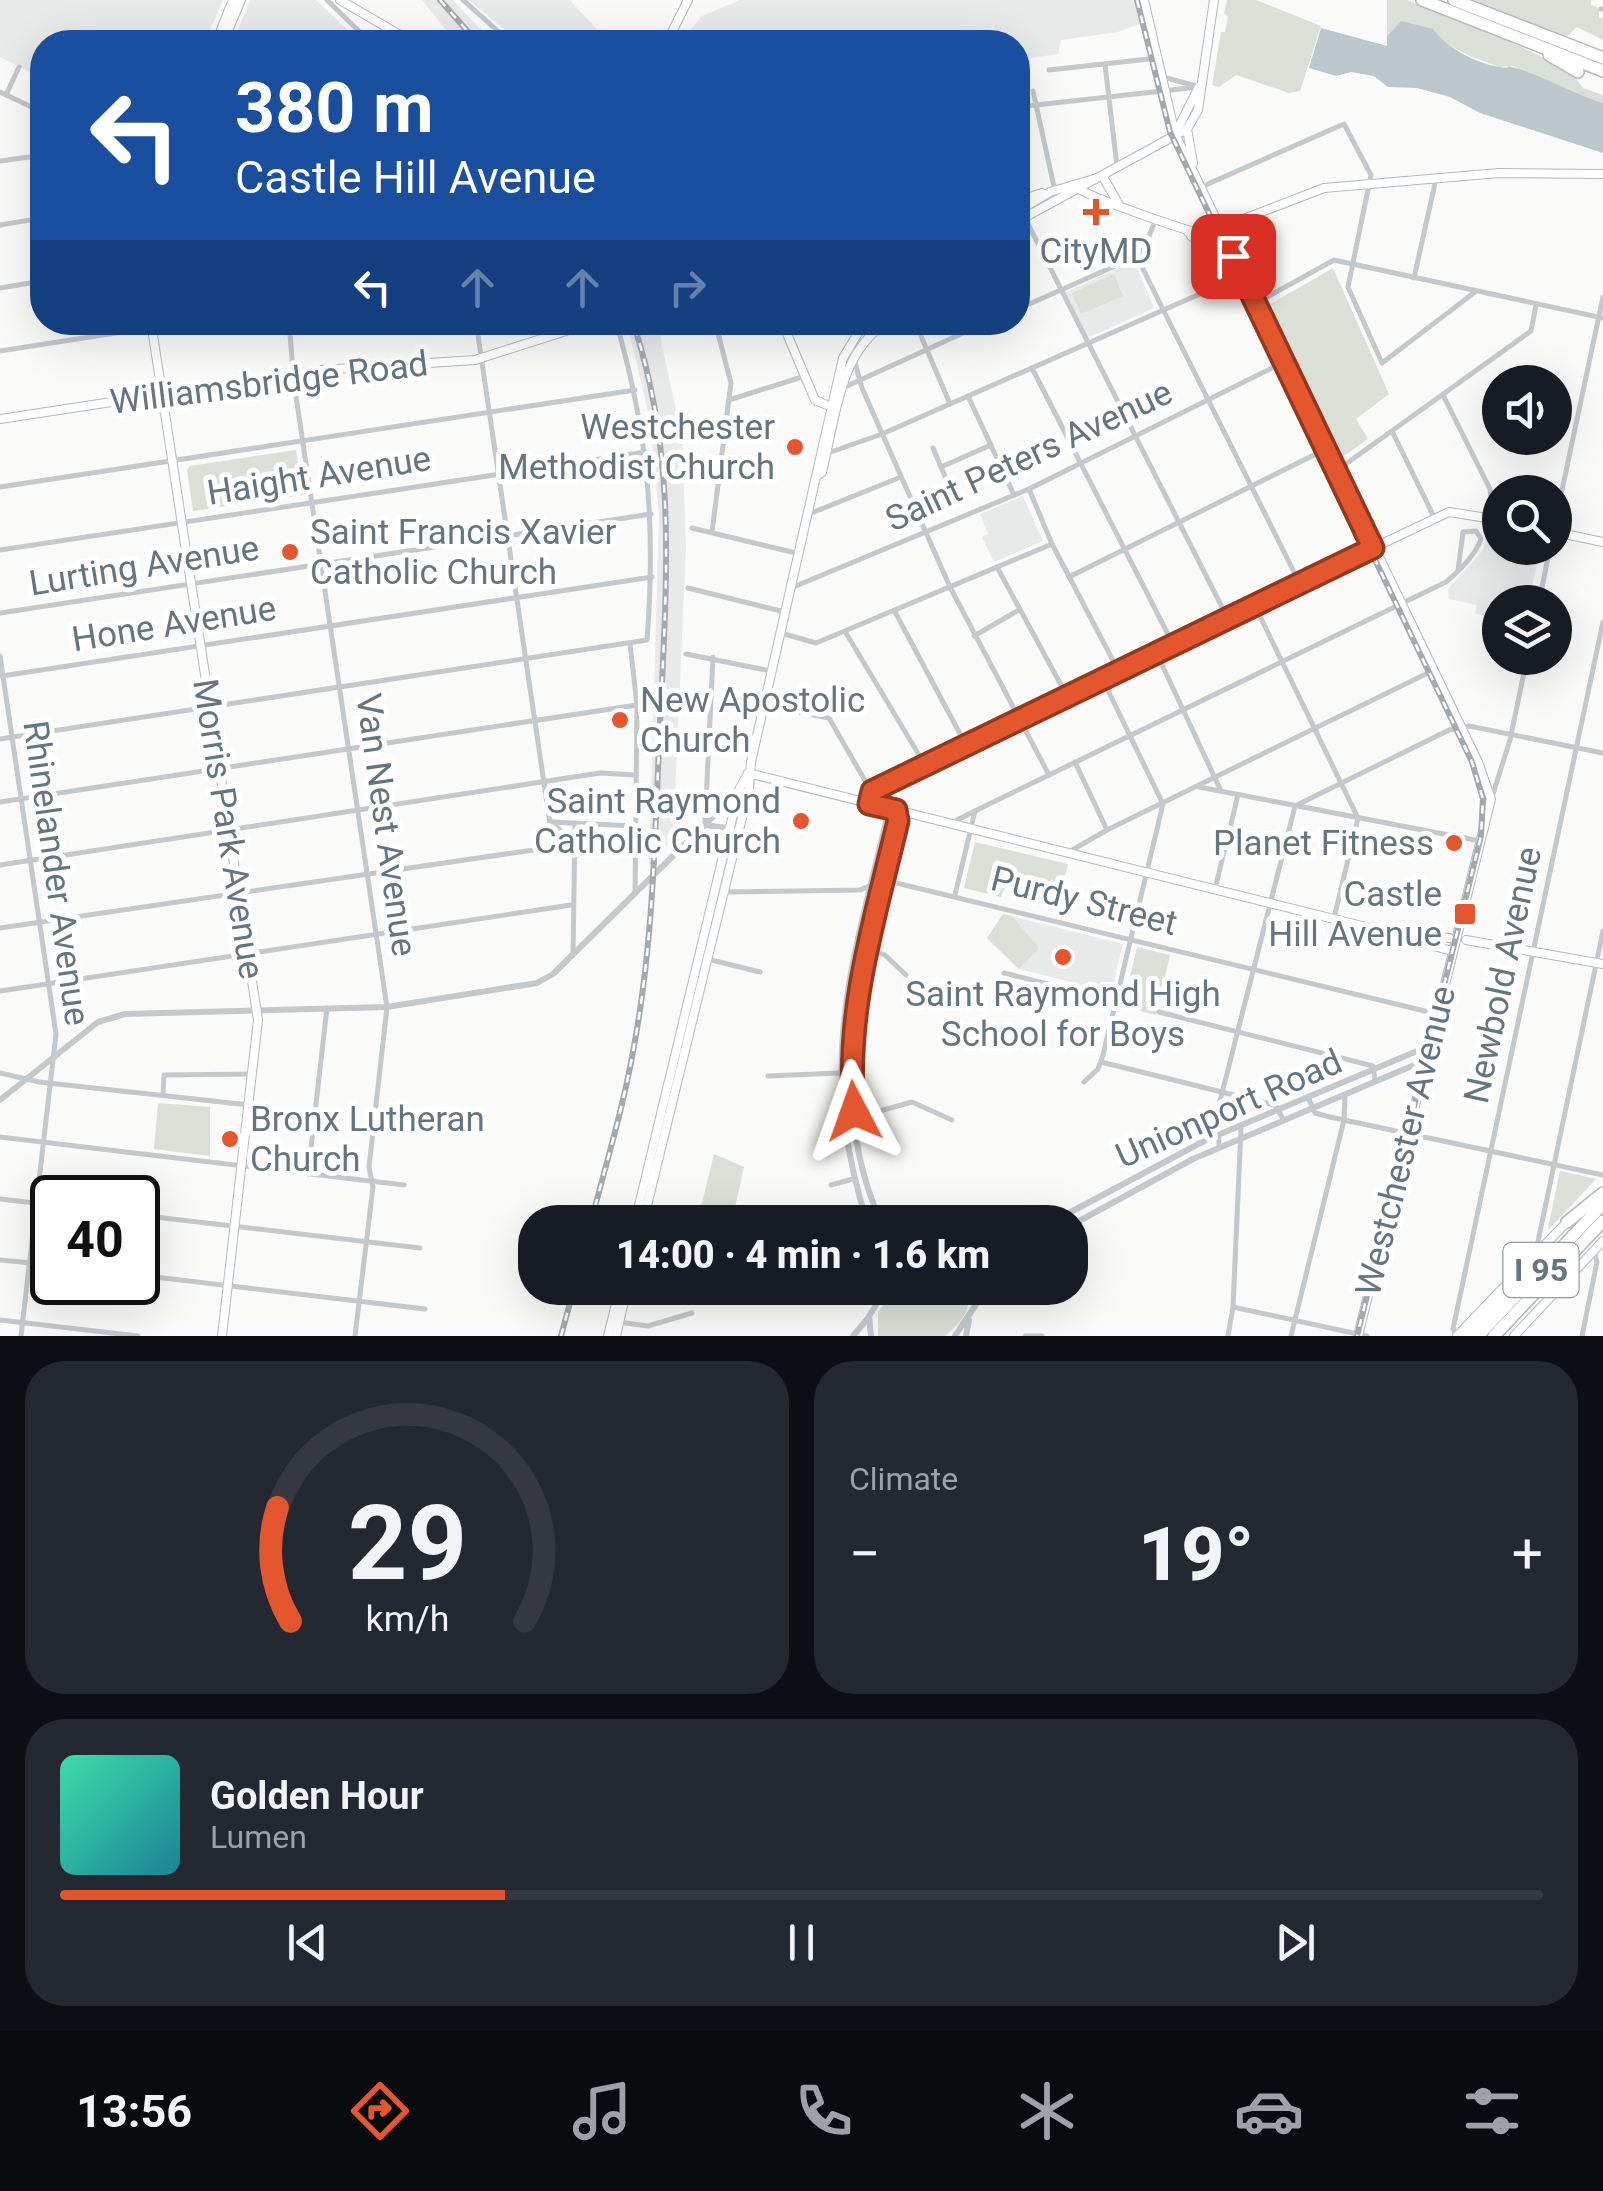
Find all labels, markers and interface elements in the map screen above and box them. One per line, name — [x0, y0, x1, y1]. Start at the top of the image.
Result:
text: 380 m — [235, 67, 434, 149]
icon: left — [70, 70, 200, 200]
text: Castle Hill Avenue — [235, 151, 596, 204]
marker: CityMD — [1083, 199, 1109, 225]
pin — [1191, 214, 1276, 299]
icon: arrive — [1206, 229, 1261, 284]
place label: CityMD — [1040, 231, 1152, 272]
icon: left — [345, 260, 400, 315]
icon: ahead — [450, 260, 505, 315]
icon: ahead — [555, 260, 610, 315]
icon: right — [660, 260, 715, 315]
street label: Williamsbridge Road — [108, 343, 430, 423]
map controls — [1482, 365, 1572, 675]
button: sound — [1482, 365, 1572, 455]
street label: Saint Peters Avenue — [879, 372, 1179, 540]
place label: Westchester Methodist Church — [498, 407, 775, 488]
marker: Westchester Methodist Church — [784, 436, 806, 458]
street label: Haight Avenue — [204, 438, 434, 514]
button: search — [1482, 475, 1572, 565]
place label: Saint Francis Xavier Catholic Church — [310, 512, 617, 593]
street label: Lurting Avenue — [26, 528, 262, 604]
marker: Saint Francis Xavier Catholic Church — [279, 541, 301, 563]
button: layers — [1482, 585, 1572, 675]
street label: Hone Avenue — [69, 588, 279, 660]
street label: Morris Park Avenue — [184, 676, 272, 982]
place label: New Apostolic Church — [640, 680, 865, 761]
street label: Van Nest Avenue — [347, 691, 425, 959]
marker: New Apostolic Church — [609, 709, 631, 731]
street label: Rhinelander Avenue — [14, 718, 98, 1028]
place label: Saint Raymond Catholic Church — [534, 781, 781, 862]
marker: Saint Raymond Catholic Church — [790, 810, 812, 832]
place label: Planet Fitness — [1213, 823, 1434, 864]
marker: Planet Fitness — [1443, 832, 1465, 854]
street label: Newbold Avenue — [1456, 843, 1550, 1107]
street label: Purdy Street — [987, 858, 1181, 944]
place label: Castle Hill Avenue — [1268, 874, 1442, 955]
marker: Castle Hill Avenue — [1452, 901, 1478, 927]
marker: Saint Raymond High School for Boys — [1052, 946, 1074, 968]
place label: Saint Raymond High School for Boys — [905, 974, 1221, 1055]
street label: Westchester Avenue — [1348, 982, 1464, 1300]
street label: Unionport Road — [1110, 1041, 1348, 1177]
position arrow — [802, 1059, 906, 1163]
place label: Bronx Lutheran Church — [250, 1099, 485, 1180]
marker: Bronx Lutheran Church — [219, 1128, 241, 1150]
speed limit sign: 40 — [30, 1175, 160, 1305]
text: 14:00 · 4 min · 1.6 km — [616, 1233, 990, 1277]
road number: I 95 — [1504, 1243, 1578, 1297]
text: Climate — [849, 1460, 958, 1498]
text: 29 — [347, 1483, 467, 1604]
text: 19° — [1138, 1510, 1254, 1598]
text: − — [849, 1522, 880, 1586]
text: + — [1512, 1522, 1543, 1586]
text: km/h — [365, 1598, 449, 1640]
text: Golden Hour — [210, 1774, 424, 1818]
text: Lumen — [210, 1818, 307, 1856]
icon: previous — [280, 1915, 335, 1970]
icon: pause — [774, 1915, 829, 1970]
icon: next — [1268, 1915, 1323, 1970]
icon: directions — [345, 2076, 415, 2146]
icon: music — [567, 2076, 637, 2146]
icon: phone — [789, 2076, 859, 2146]
icon: climate — [1012, 2076, 1082, 2146]
icon: car — [1234, 2076, 1304, 2146]
icon: filters — [1457, 2076, 1527, 2146]
text: 13:56 — [76, 2085, 192, 2138]

